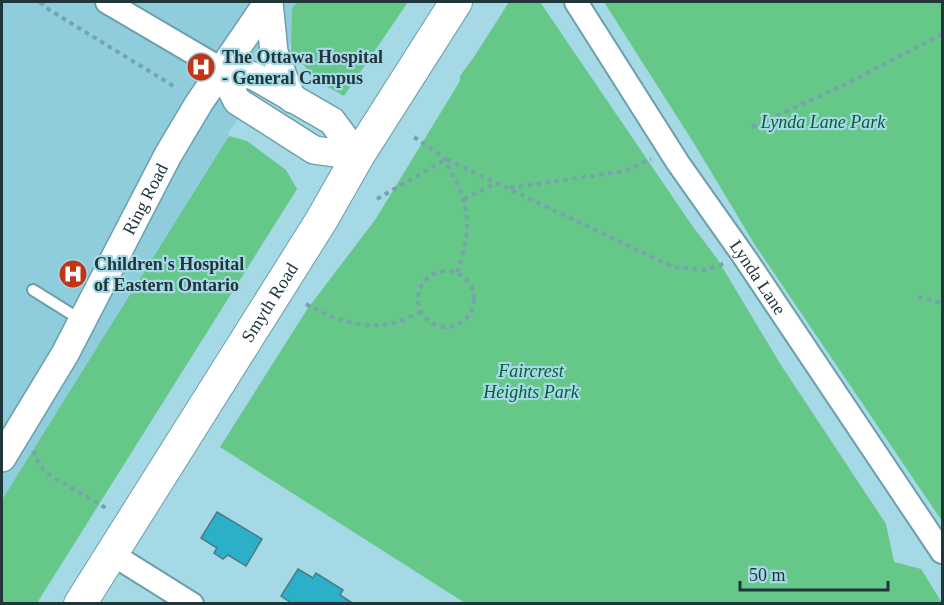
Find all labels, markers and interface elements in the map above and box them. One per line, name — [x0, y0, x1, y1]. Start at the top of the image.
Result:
place label: The Ottawa Hospital - General Campus — [222, 47, 383, 88]
hospital icon: The Ottawa Hospital - General Campus — [185, 51, 217, 83]
park label: Lynda Lane Park — [760, 112, 886, 132]
street label: Ring Road — [118, 160, 172, 238]
street label: Lynda Lane — [726, 236, 790, 318]
place label: Children's Hospital of Eastern Ontario — [94, 254, 244, 295]
hospital icon: Children's Hospital of Eastern Ontario — [57, 258, 89, 290]
street label: Smyth Road — [237, 259, 302, 346]
park label: Faircrest Heights Park — [482, 361, 580, 402]
scale bar — [740, 554, 888, 592]
text: 50 m — [749, 565, 786, 585]

